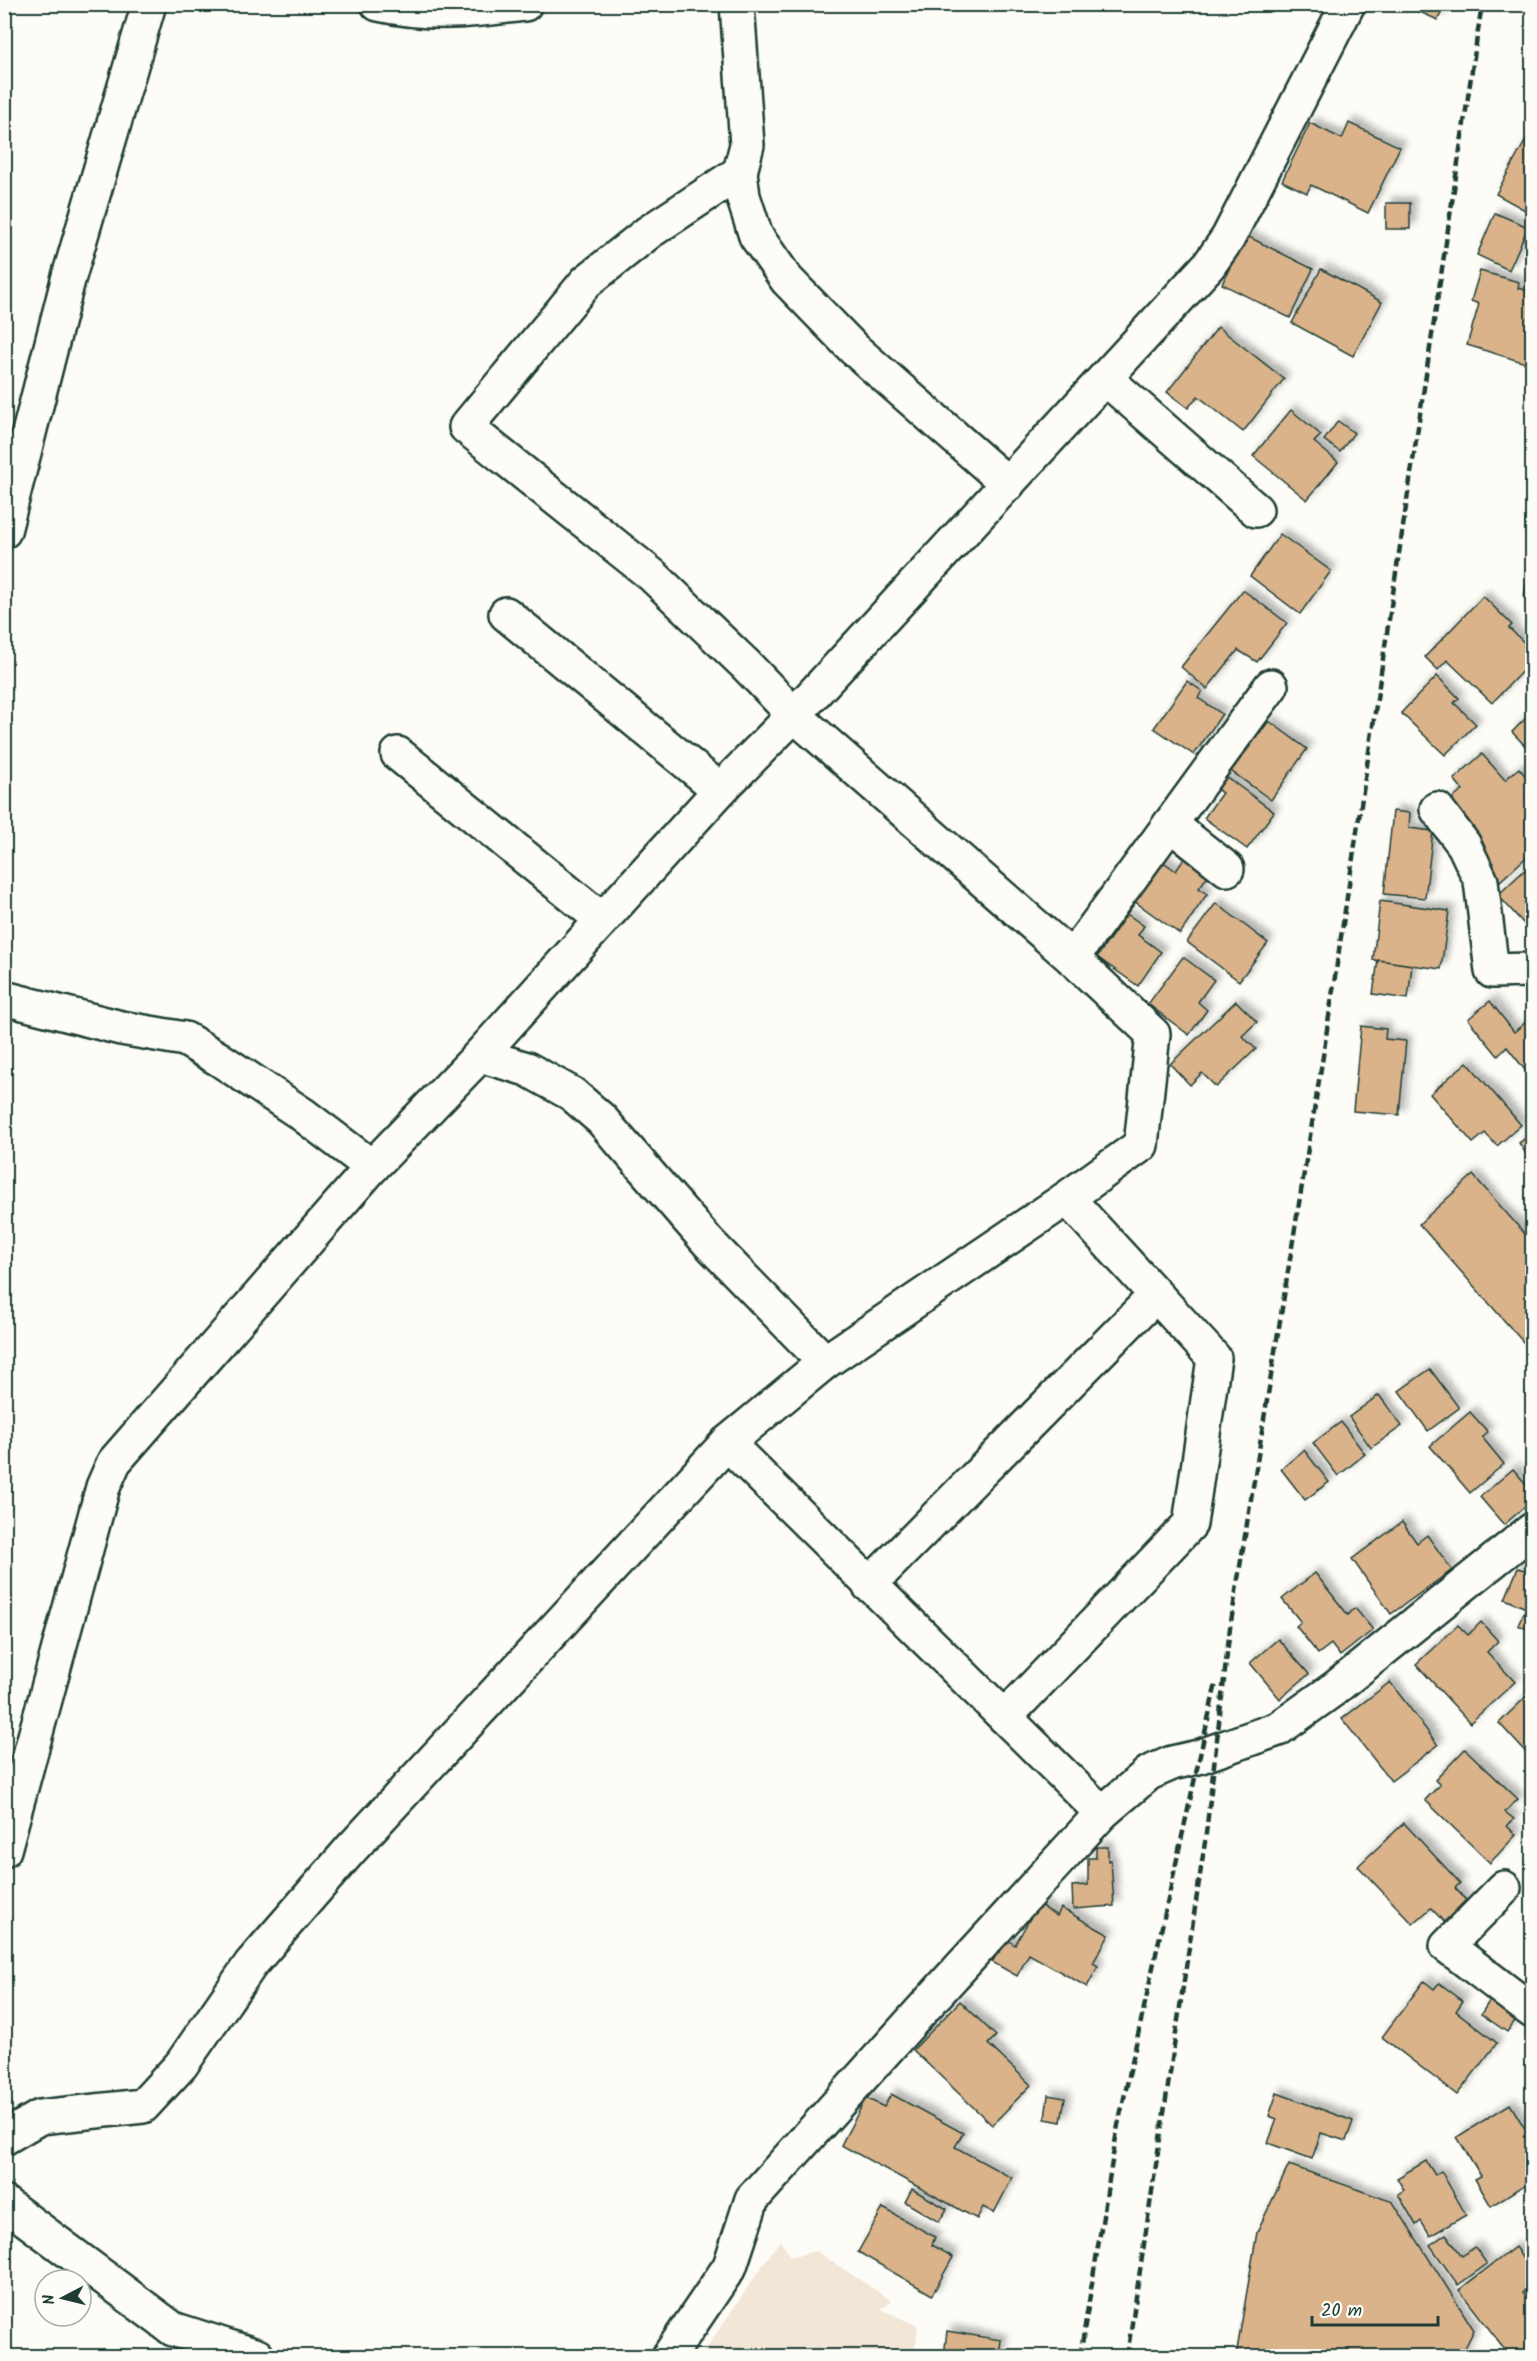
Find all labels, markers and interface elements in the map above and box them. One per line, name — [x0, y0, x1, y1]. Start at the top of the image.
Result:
north arrow — [33, 2268, 93, 2328]
scale bar — [1312, 2289, 1438, 2327]
text: N — [37, 2293, 63, 2306]
text: 20 m — [1321, 2297, 1362, 2326]

